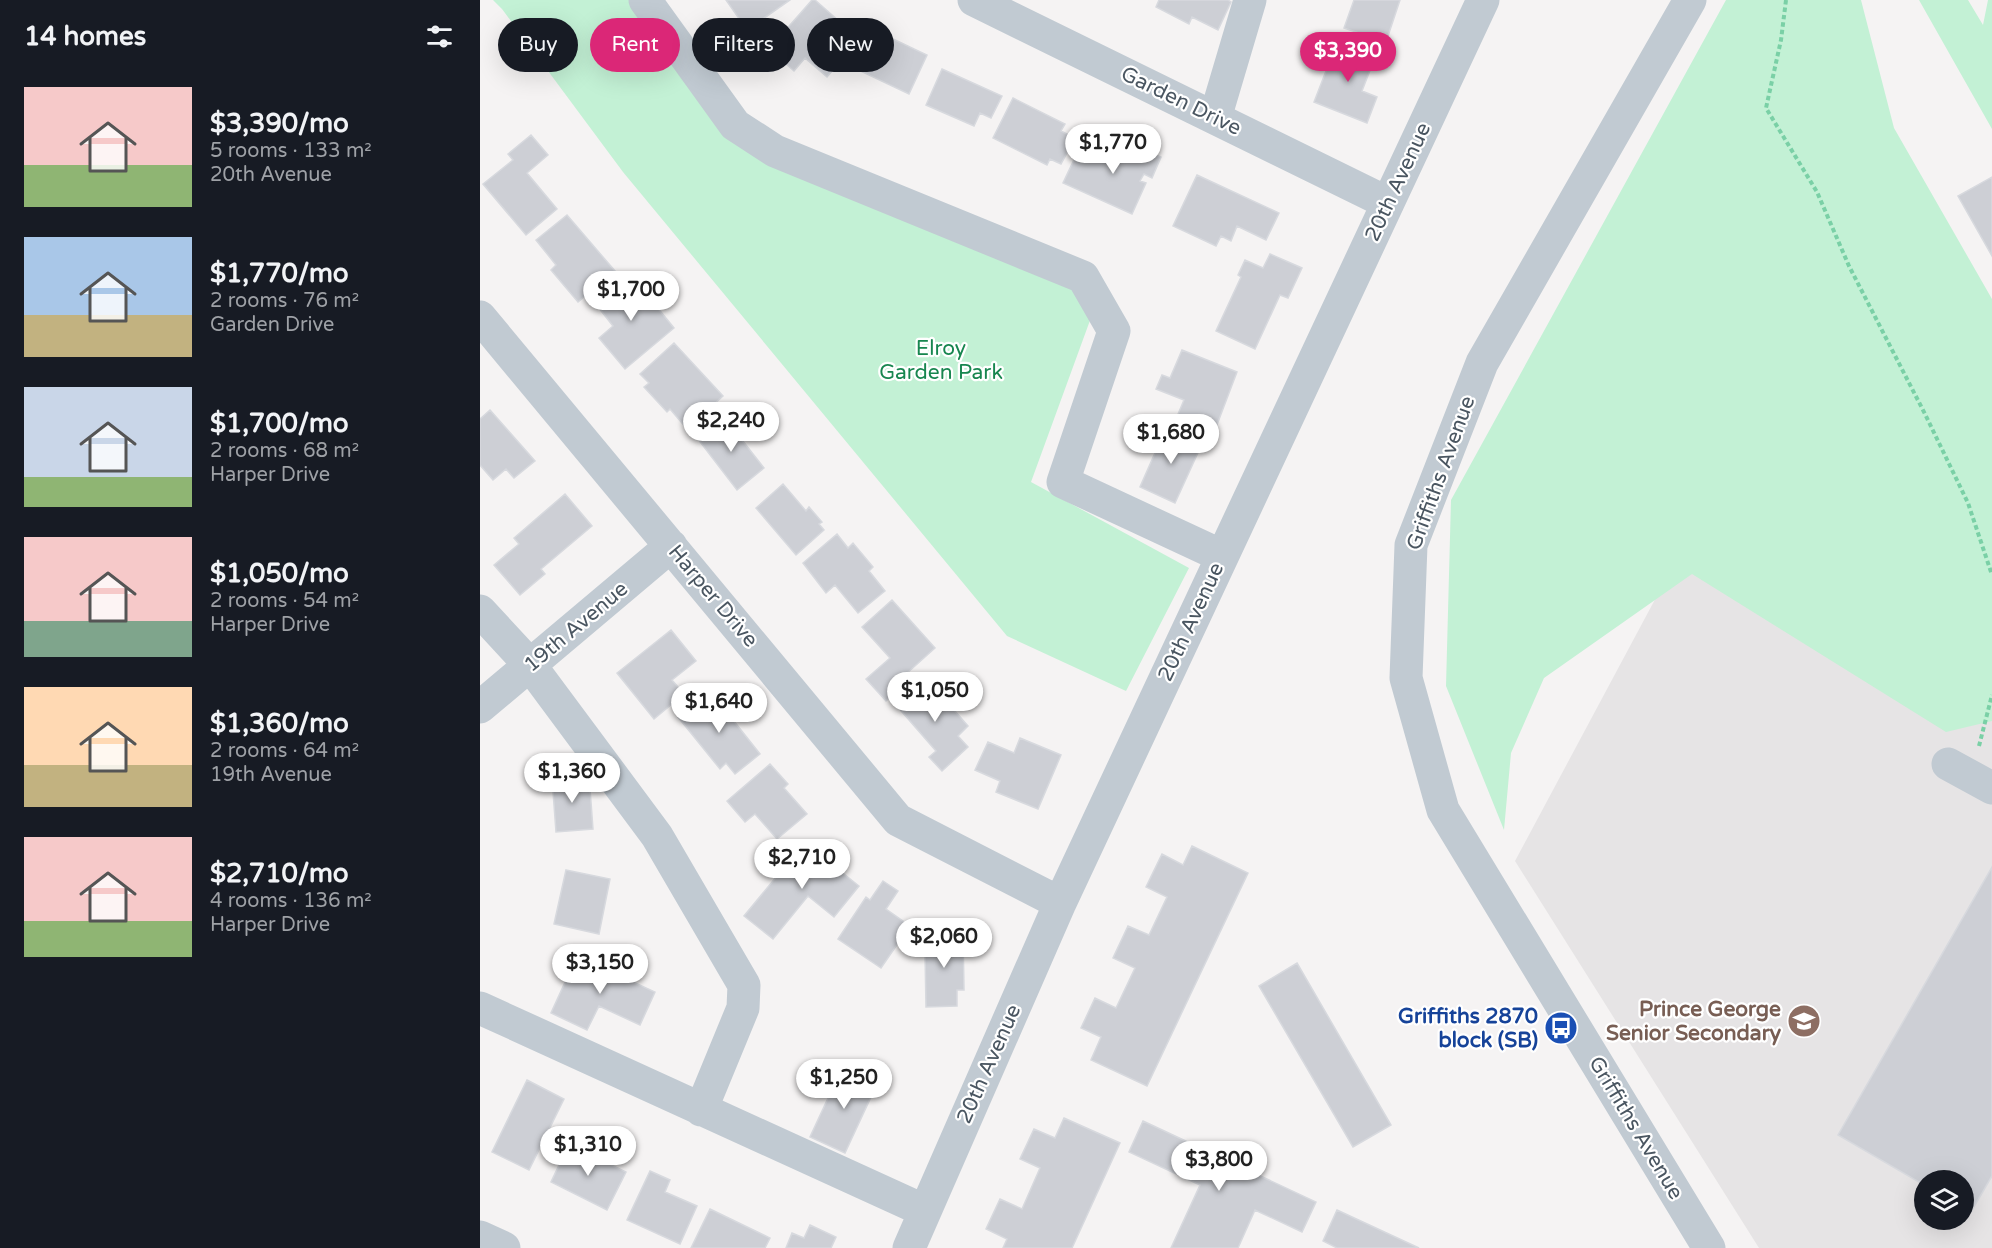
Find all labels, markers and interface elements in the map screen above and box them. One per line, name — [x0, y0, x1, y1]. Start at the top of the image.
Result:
chip: Buy — [498, 18, 578, 72]
chip: Rent — [590, 18, 680, 72]
chip: Filters — [692, 18, 795, 72]
chip: New — [807, 18, 894, 72]
icon: filters — [423, 20, 456, 53]
text: 14 homes — [24, 21, 146, 52]
pin: $3,390 — [1299, 32, 1397, 83]
text: $3,390 — [1314, 39, 1382, 63]
street label: Garden Drive — [1117, 61, 1245, 141]
text: $3,390/mo — [210, 108, 349, 139]
icon: home — [72, 111, 144, 183]
street label: 20th Avenue — [1360, 119, 1436, 245]
pin: $1,770 — [1064, 124, 1162, 175]
text: $1,770 — [1079, 131, 1147, 155]
text: 5 rooms · 133 m² — [210, 139, 372, 163]
text: 20th Avenue — [210, 163, 332, 187]
text: $1,770/mo — [210, 258, 349, 289]
icon: home — [72, 261, 144, 333]
pin: $1,700 — [582, 271, 680, 322]
text: $1,700 — [597, 278, 665, 302]
text: 2 rooms · 76 m² — [210, 289, 359, 313]
text: Garden Drive — [210, 313, 334, 337]
park label: Elroy Garden Park — [879, 336, 1003, 385]
street label: Griffiths Avenue — [1401, 392, 1481, 554]
pin: $2,240 — [682, 402, 780, 453]
text: $1,700/mo — [210, 408, 349, 439]
text: $2,240 — [697, 409, 765, 433]
icon: home — [72, 411, 144, 483]
pin: $1,680 — [1122, 414, 1220, 465]
text: $1,680 — [1137, 421, 1205, 445]
text: 2 rooms · 68 m² — [210, 439, 359, 463]
text: Harper Drive — [210, 463, 330, 487]
street label: Harper Drive — [663, 540, 763, 652]
text: $1,050/mo — [210, 558, 349, 589]
street label: 20th Avenue — [1153, 559, 1229, 685]
icon: home — [72, 561, 144, 633]
street label: 19th Avenue — [519, 576, 633, 678]
text: 2 rooms · 54 m² — [210, 589, 359, 613]
text: Harper Drive — [210, 613, 330, 637]
pin: $1,050 — [886, 672, 984, 723]
text: $1,050 — [901, 679, 969, 703]
pin: $1,640 — [670, 683, 768, 734]
text: $1,640 — [685, 690, 753, 714]
text: $1,360/mo — [210, 708, 349, 739]
icon: home — [72, 711, 144, 783]
text: 2 rooms · 64 m² — [210, 739, 359, 763]
pin: $1,360 — [523, 753, 621, 804]
text: $1,360 — [538, 760, 606, 784]
text: 19th Avenue — [210, 763, 332, 787]
pin: $2,710 — [753, 839, 851, 890]
text: $2,710 — [768, 846, 836, 870]
text: $2,710/mo — [210, 858, 349, 889]
icon: home — [72, 861, 144, 933]
text: 4 rooms · 136 m² — [210, 889, 372, 913]
text: Harper Drive — [210, 913, 330, 937]
pin: $2,060 — [895, 918, 993, 969]
text: $2,060 — [910, 925, 978, 949]
pin: $3,150 — [551, 944, 649, 995]
text: $3,150 — [566, 951, 634, 975]
place label: Prince George Senior Secondary — [1606, 997, 1782, 1046]
street label: 20th Avenue — [952, 1000, 1026, 1127]
school or university icon: Prince George Senior Secondary — [1786, 1003, 1822, 1039]
place label: Griffiths 2870 block (SB) — [1398, 1004, 1538, 1053]
bus stop icon: Griffiths 2870 block (SB) — [1543, 1010, 1579, 1046]
street label: Griffiths Avenue — [1583, 1052, 1689, 1204]
pin: $1,250 — [795, 1059, 893, 1110]
text: $1,250 — [810, 1066, 878, 1090]
pin: $1,310 — [539, 1126, 637, 1177]
text: $1,310 — [554, 1133, 622, 1157]
pin: $3,800 — [1170, 1141, 1268, 1192]
text: $3,800 — [1185, 1148, 1253, 1172]
map controls — [1914, 1170, 1974, 1230]
button: layers — [1914, 1170, 1974, 1230]

